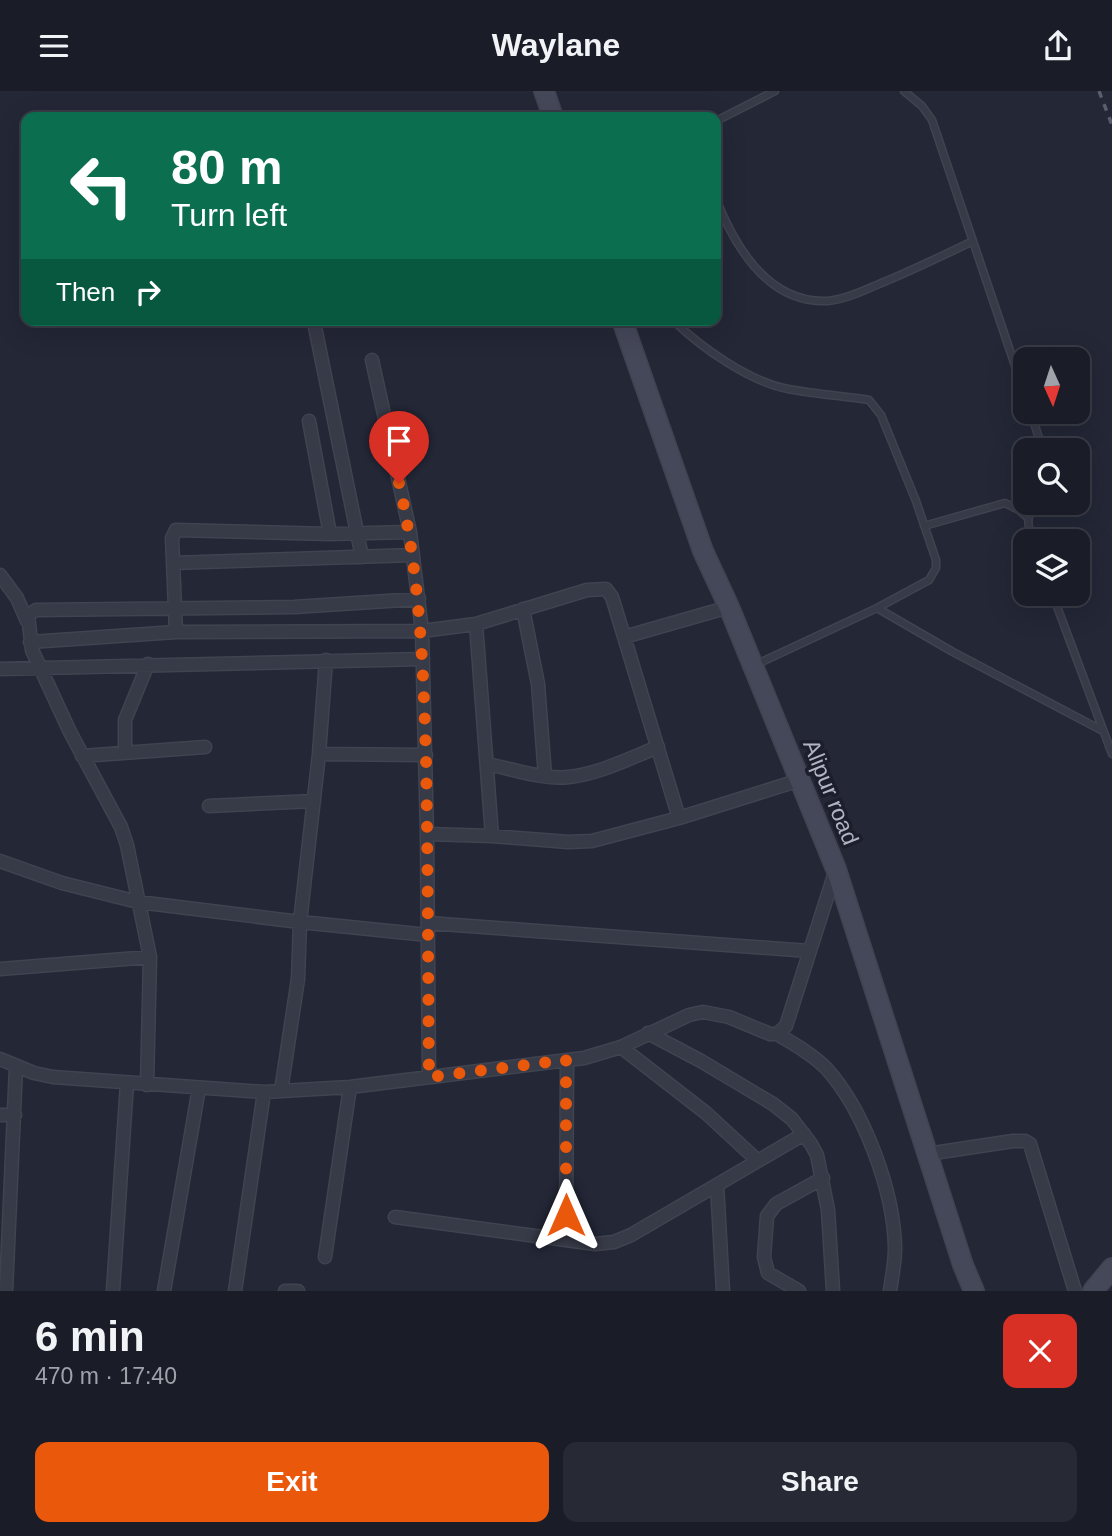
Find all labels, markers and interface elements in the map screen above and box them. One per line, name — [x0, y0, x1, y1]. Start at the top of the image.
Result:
icon: menu — [35, 27, 73, 65]
text: Waylane — [492, 27, 620, 63]
icon: share — [1039, 27, 1077, 65]
icon: left — [56, 140, 147, 231]
text: 80 m — [171, 140, 283, 194]
text: Turn left — [171, 197, 287, 233]
icon: right — [129, 273, 167, 311]
text: Then — [56, 277, 115, 307]
north arrow — [1013, 347, 1090, 423]
map controls — [1013, 347, 1090, 606]
pin — [369, 411, 429, 483]
icon: arrive — [380, 422, 418, 460]
button: search — [1013, 438, 1090, 515]
button: layers — [1013, 529, 1090, 606]
street label: Alipur road — [798, 736, 864, 848]
position arrow — [529, 1178, 603, 1252]
text: 6 min — [35, 1313, 145, 1360]
button: close — [1003, 1314, 1077, 1388]
text: 470 m · 17:40 — [35, 1363, 177, 1389]
button: Exit — [35, 1442, 549, 1522]
button: Share — [563, 1442, 1077, 1522]

